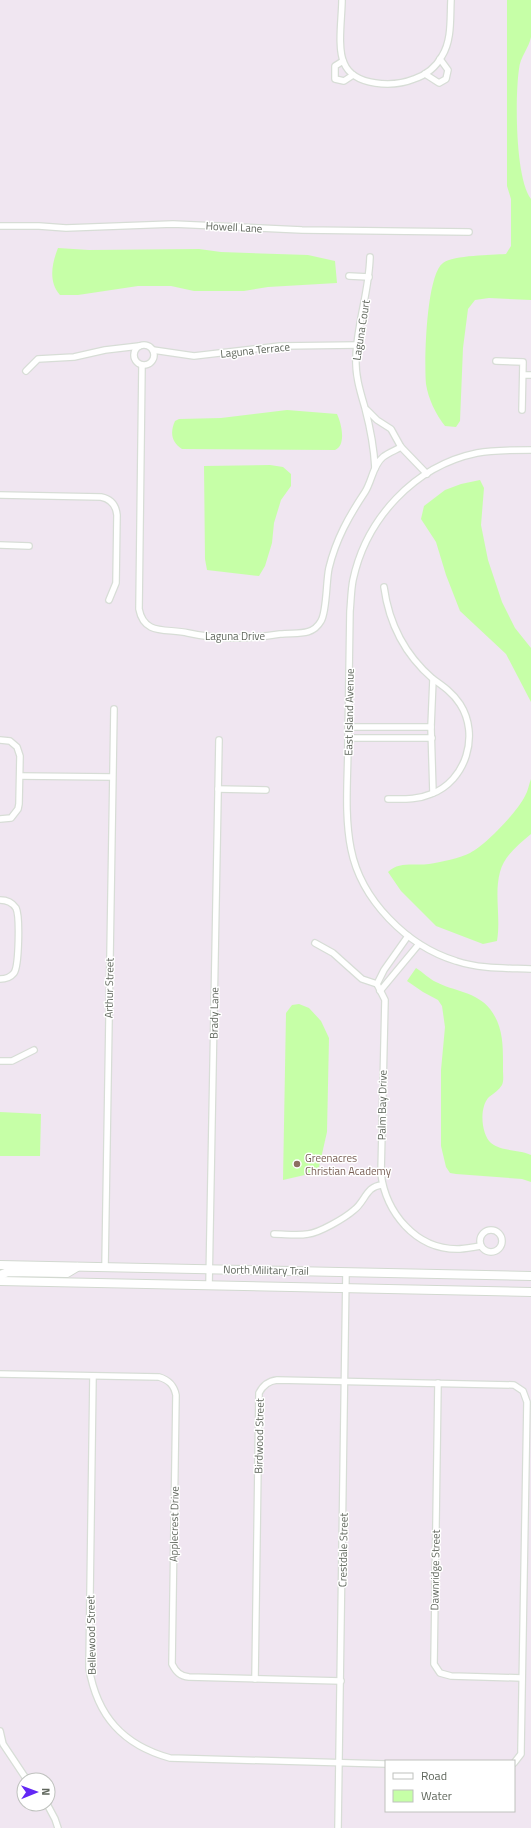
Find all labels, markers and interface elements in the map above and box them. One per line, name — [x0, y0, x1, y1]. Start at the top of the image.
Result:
street label: Howell Lane — [205, 218, 263, 236]
street label: Laguna Court — [348, 298, 374, 362]
street label: Laguna Terrace — [219, 338, 291, 362]
street label: Laguna Drive — [205, 628, 266, 644]
street label: East Island Avenue — [340, 668, 358, 756]
street label: Arthur Street — [100, 957, 118, 1018]
street label: Brady Lane — [206, 986, 222, 1039]
street label: Palm Bay Drive — [373, 1069, 391, 1140]
place label: Greenacres Christian Academy — [305, 1150, 392, 1179]
marker: Greenacres Christian Academy — [292, 1159, 302, 1169]
street label: North Military Trail — [223, 1261, 309, 1279]
street label: Birdwood Street — [250, 1398, 268, 1474]
street label: Applecrest Drive — [165, 1486, 183, 1562]
street label: Crestdale Street — [334, 1513, 352, 1587]
street label: Dawnridge Street — [426, 1529, 444, 1611]
street label: Bellewood Street — [82, 1595, 100, 1675]
legend — [385, 1760, 515, 1812]
text: Road — [421, 1766, 447, 1785]
north arrow — [16, 1772, 56, 1812]
text: Water — [421, 1786, 452, 1805]
text: N — [38, 1788, 54, 1796]

